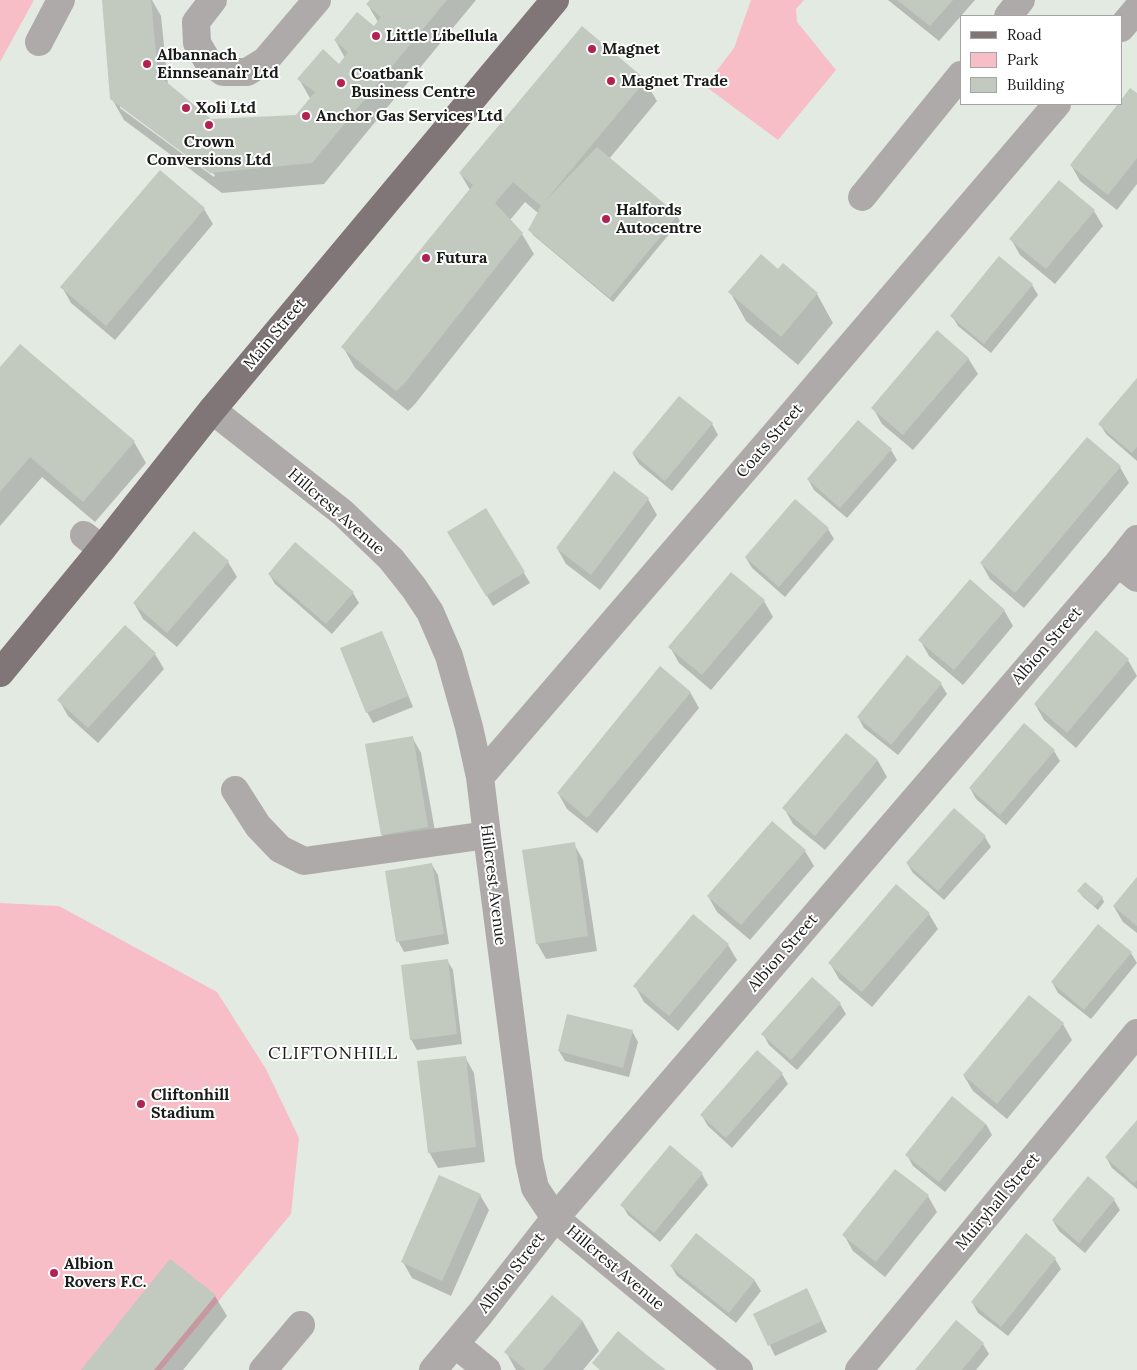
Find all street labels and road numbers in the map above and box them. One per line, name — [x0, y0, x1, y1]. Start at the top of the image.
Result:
street label: Main Street — [240, 295, 310, 373]
street label: Coats Street — [733, 400, 807, 482]
street label: Hillcrest Avenue — [284, 465, 388, 559]
street label: Albion Street — [1008, 603, 1086, 689]
street label: Hillcrest Avenue — [476, 823, 510, 947]
street label: Albion Street — [744, 910, 822, 996]
street label: Muiryhall Street — [952, 1150, 1044, 1254]
street label: Hillcrest Avenue — [562, 1222, 668, 1314]
street label: Albion Street — [475, 1229, 549, 1317]

